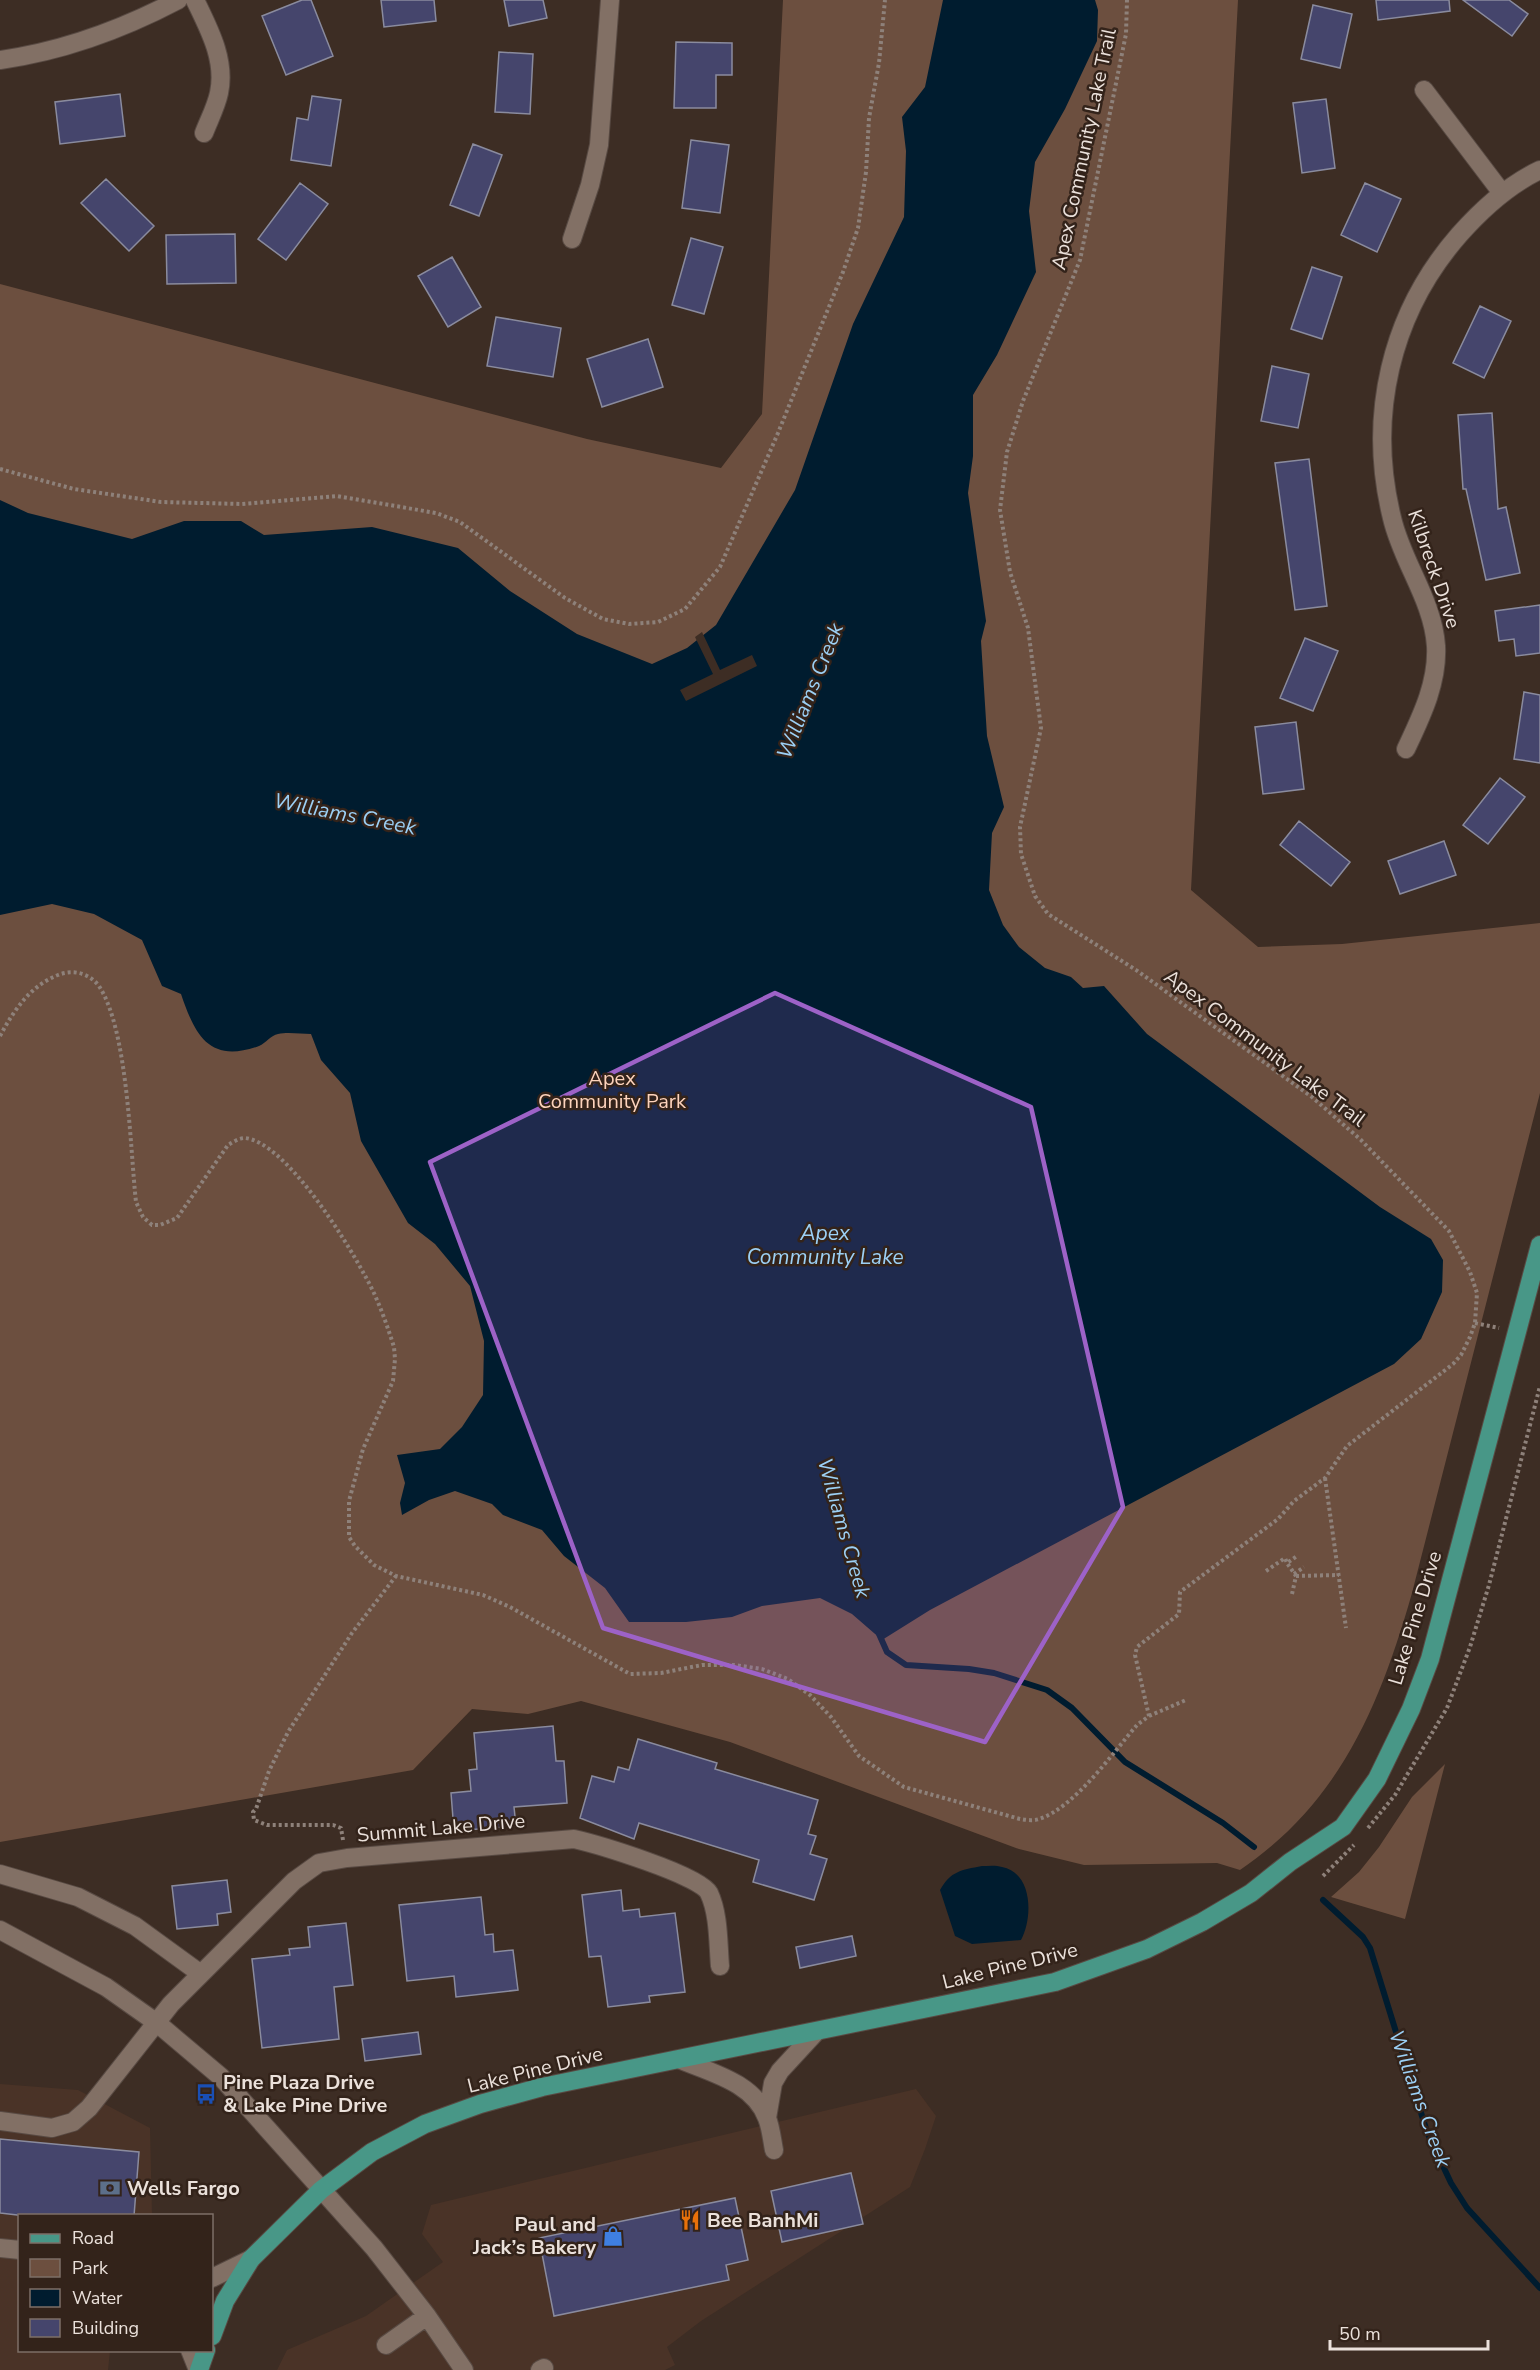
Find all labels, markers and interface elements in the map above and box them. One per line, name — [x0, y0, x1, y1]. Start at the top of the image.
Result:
street label: Apex Community Lake Trail — [1045, 26, 1123, 272]
street label: Kilbreck Drive — [1401, 506, 1467, 632]
water label: Williams Creek — [770, 618, 850, 763]
water label: Williams Creek — [272, 786, 419, 842]
street label: Apex Community Lake Trail — [1159, 963, 1371, 1133]
park label: Apex Community Park — [538, 1065, 687, 1115]
water label: Apex Community Lake — [746, 1219, 904, 1271]
water label: Williams Creek — [811, 1455, 877, 1602]
street label: Lake Pine Drive — [1382, 1548, 1448, 1688]
street label: Summit Lake Drive — [356, 1807, 526, 1849]
street label: Lake Pine Drive — [939, 1936, 1081, 1996]
water label: Williams Creek — [1382, 2026, 1458, 2172]
street label: Lake Pine Drive — [464, 2040, 606, 2100]
place label: Pine Plaza Drive & Lake Pine Drive — [223, 2069, 387, 2119]
bus stop icon: Pine Plaza Drive & Lake Pine Drive — [194, 2082, 218, 2106]
place label: Wells Fargo — [127, 2175, 240, 2202]
bank icon: Wells Fargo — [98, 2176, 122, 2200]
place label: Bee BanhMi — [707, 2207, 818, 2234]
restaurant icon: Bee BanhMi — [678, 2208, 702, 2232]
place label: Paul and Jack’s Bakery — [472, 2211, 596, 2261]
legend — [18, 2214, 213, 2352]
shop icon: Paul and Jack’s Bakery — [601, 2224, 625, 2248]
text: Road — [72, 2226, 114, 2250]
text: Park — [72, 2256, 109, 2280]
text: Water — [72, 2286, 123, 2310]
scale bar — [1330, 2313, 1488, 2351]
text: Building — [72, 2316, 139, 2340]
text: 50 m — [1339, 2322, 1381, 2346]

